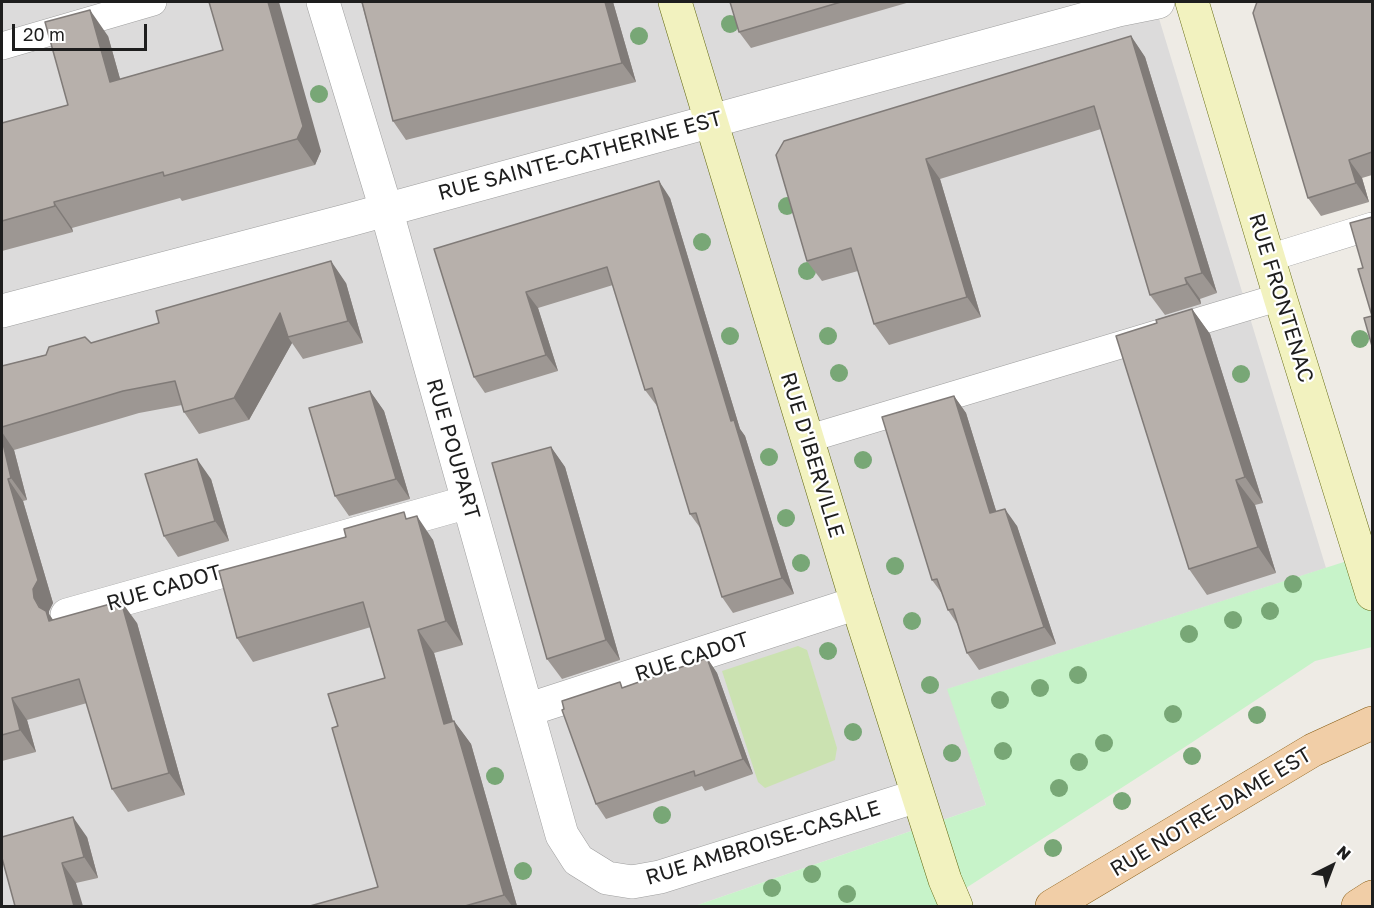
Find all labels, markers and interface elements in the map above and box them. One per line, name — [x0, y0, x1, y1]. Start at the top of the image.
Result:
scale bar — [15, 12, 150, 50]
text: 20 m — [23, 23, 65, 45]
street label: RUE SAINTE-CATHERINE EST — [435, 106, 725, 206]
street label: RUE FRONTENAC — [1243, 210, 1319, 386]
street label: RUE D'IBERVILLE — [775, 369, 849, 541]
street label: RUE POUPART — [421, 376, 485, 522]
street label: RUE CADOT — [104, 560, 224, 616]
street label: RUE CADOT — [632, 627, 752, 687]
street label: RUE NOTRE-DAME EST — [1106, 742, 1316, 882]
street label: RUE AMBROISE-CASALE — [643, 795, 883, 891]
north arrow — [1302, 836, 1362, 896]
text: N — [1333, 841, 1355, 864]

